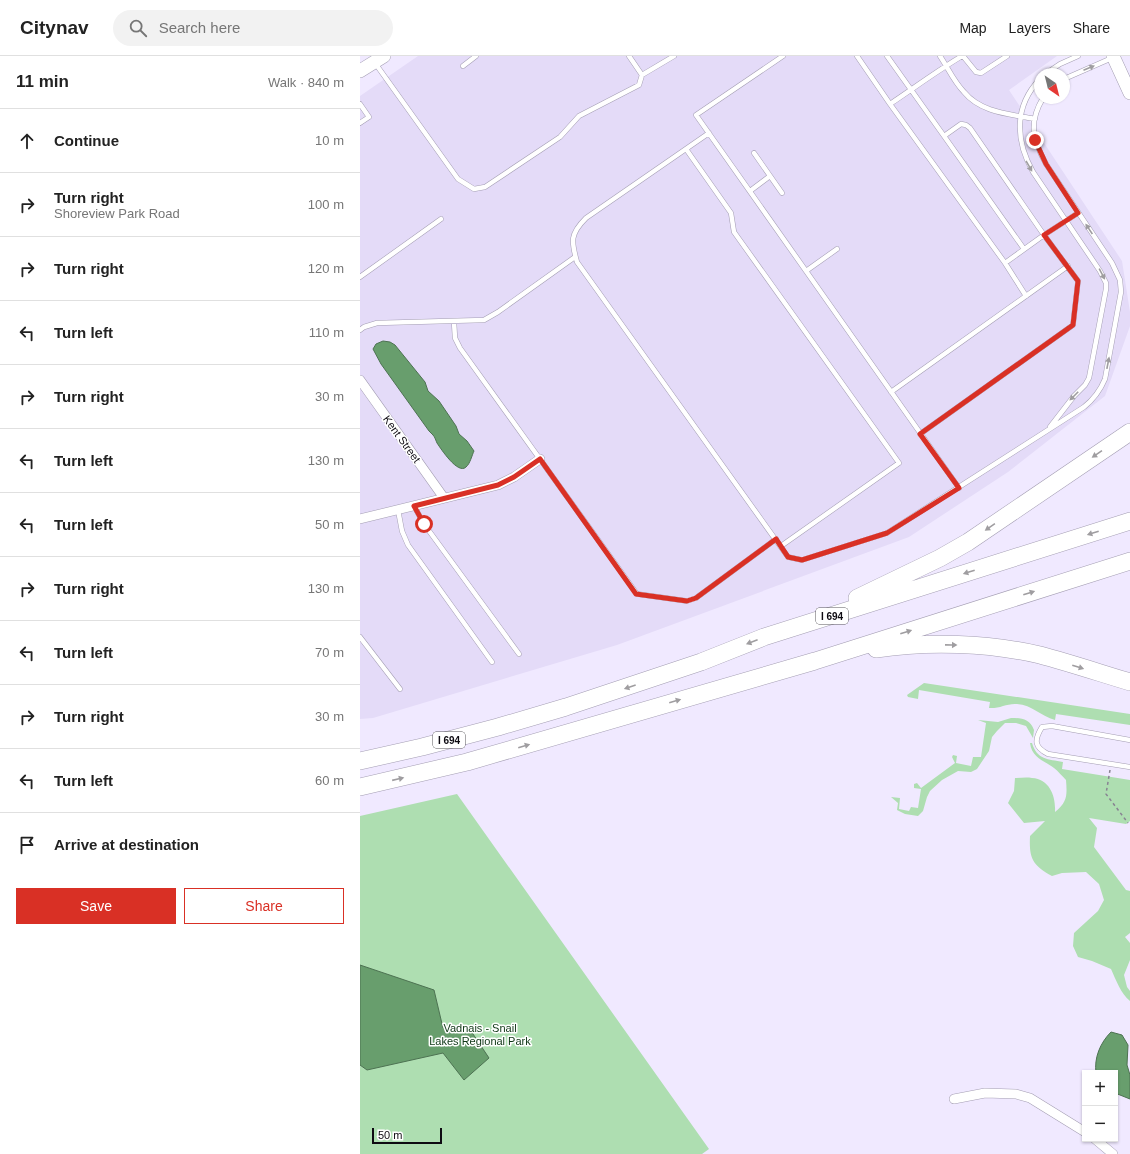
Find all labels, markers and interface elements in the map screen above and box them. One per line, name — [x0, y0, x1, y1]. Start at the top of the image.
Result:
search box — [113, 10, 393, 46]
text: Citynav — [20, 17, 89, 38]
icon: search — [127, 17, 149, 39]
text: Search here — [159, 19, 240, 36]
text: Map — [959, 20, 987, 36]
text: Layers — [1009, 20, 1051, 36]
text: Share — [1073, 20, 1110, 36]
one-way arrow — [1083, 64, 1095, 70]
north arrow — [1034, 68, 1070, 104]
text: 11 min — [16, 72, 69, 91]
text: Walk · 840 m — [268, 75, 344, 90]
icon: ahead — [16, 130, 38, 152]
route end — [1026, 131, 1044, 149]
text: Continue — [54, 132, 119, 149]
text: 10 m — [315, 133, 344, 148]
one-way arrow — [1026, 160, 1033, 172]
text: Turn right — [54, 189, 124, 206]
icon: right — [16, 194, 38, 216]
text: 100 m — [308, 197, 344, 212]
text: Shoreview Park Road — [54, 206, 180, 221]
one-way arrow — [1085, 224, 1093, 235]
icon: right — [16, 258, 38, 280]
text: Turn right — [54, 260, 124, 277]
text: 120 m — [308, 261, 344, 276]
one-way arrow — [1098, 268, 1105, 280]
icon: left — [16, 322, 38, 344]
text: Turn left — [54, 324, 113, 341]
text: 110 m — [309, 325, 344, 340]
one-way arrow — [1105, 357, 1111, 370]
icon: right — [16, 386, 38, 408]
text: Turn right — [54, 388, 124, 405]
text: 30 m — [315, 389, 344, 404]
one-way arrow — [1070, 391, 1079, 401]
street label: Kent Street — [381, 413, 423, 465]
icon: left — [16, 450, 38, 472]
one-way arrow — [1092, 450, 1103, 458]
text: Turn left — [54, 452, 113, 469]
text: 130 m — [308, 453, 344, 468]
icon: left — [16, 514, 38, 536]
route start — [415, 515, 433, 533]
text: Turn left — [54, 516, 113, 533]
text: 50 m — [315, 517, 344, 532]
one-way arrow — [984, 523, 995, 531]
one-way arrow — [1086, 530, 1098, 536]
one-way arrow — [963, 569, 975, 575]
icon: right — [16, 578, 38, 600]
text: Turn right — [54, 580, 124, 597]
text: 130 m — [308, 581, 344, 596]
one-way arrow — [1024, 590, 1036, 596]
road number: I 694 — [816, 608, 848, 624]
one-way arrow — [900, 629, 912, 635]
one-way arrow — [745, 639, 757, 645]
icon: left — [16, 642, 38, 664]
one-way arrow — [945, 642, 958, 648]
text: Turn left — [54, 644, 113, 661]
text: 70 m — [315, 645, 344, 660]
one-way arrow — [1073, 664, 1085, 670]
one-way arrow — [623, 684, 635, 690]
one-way arrow — [670, 698, 682, 704]
icon: right — [16, 706, 38, 728]
text: Turn right — [54, 708, 124, 725]
text: 30 m — [315, 709, 344, 724]
road number: I 694 — [433, 732, 465, 748]
one-way arrow — [518, 743, 530, 749]
icon: left — [16, 770, 38, 792]
text: Turn left — [54, 772, 113, 789]
text: 60 m — [315, 773, 344, 788]
one-way arrow — [392, 776, 404, 782]
icon: arrive — [16, 834, 38, 856]
text: Arrive at destination — [54, 836, 199, 853]
button: Save — [16, 888, 176, 924]
button: Share — [184, 888, 344, 924]
park label: Vadnais - Snail Lakes Regional Park — [429, 1022, 531, 1047]
map controls — [1082, 1070, 1118, 1142]
button: + — [1082, 1070, 1118, 1106]
button: − — [1082, 1106, 1118, 1142]
scale bar — [372, 1126, 442, 1145]
text: 50 m — [378, 1129, 402, 1141]

